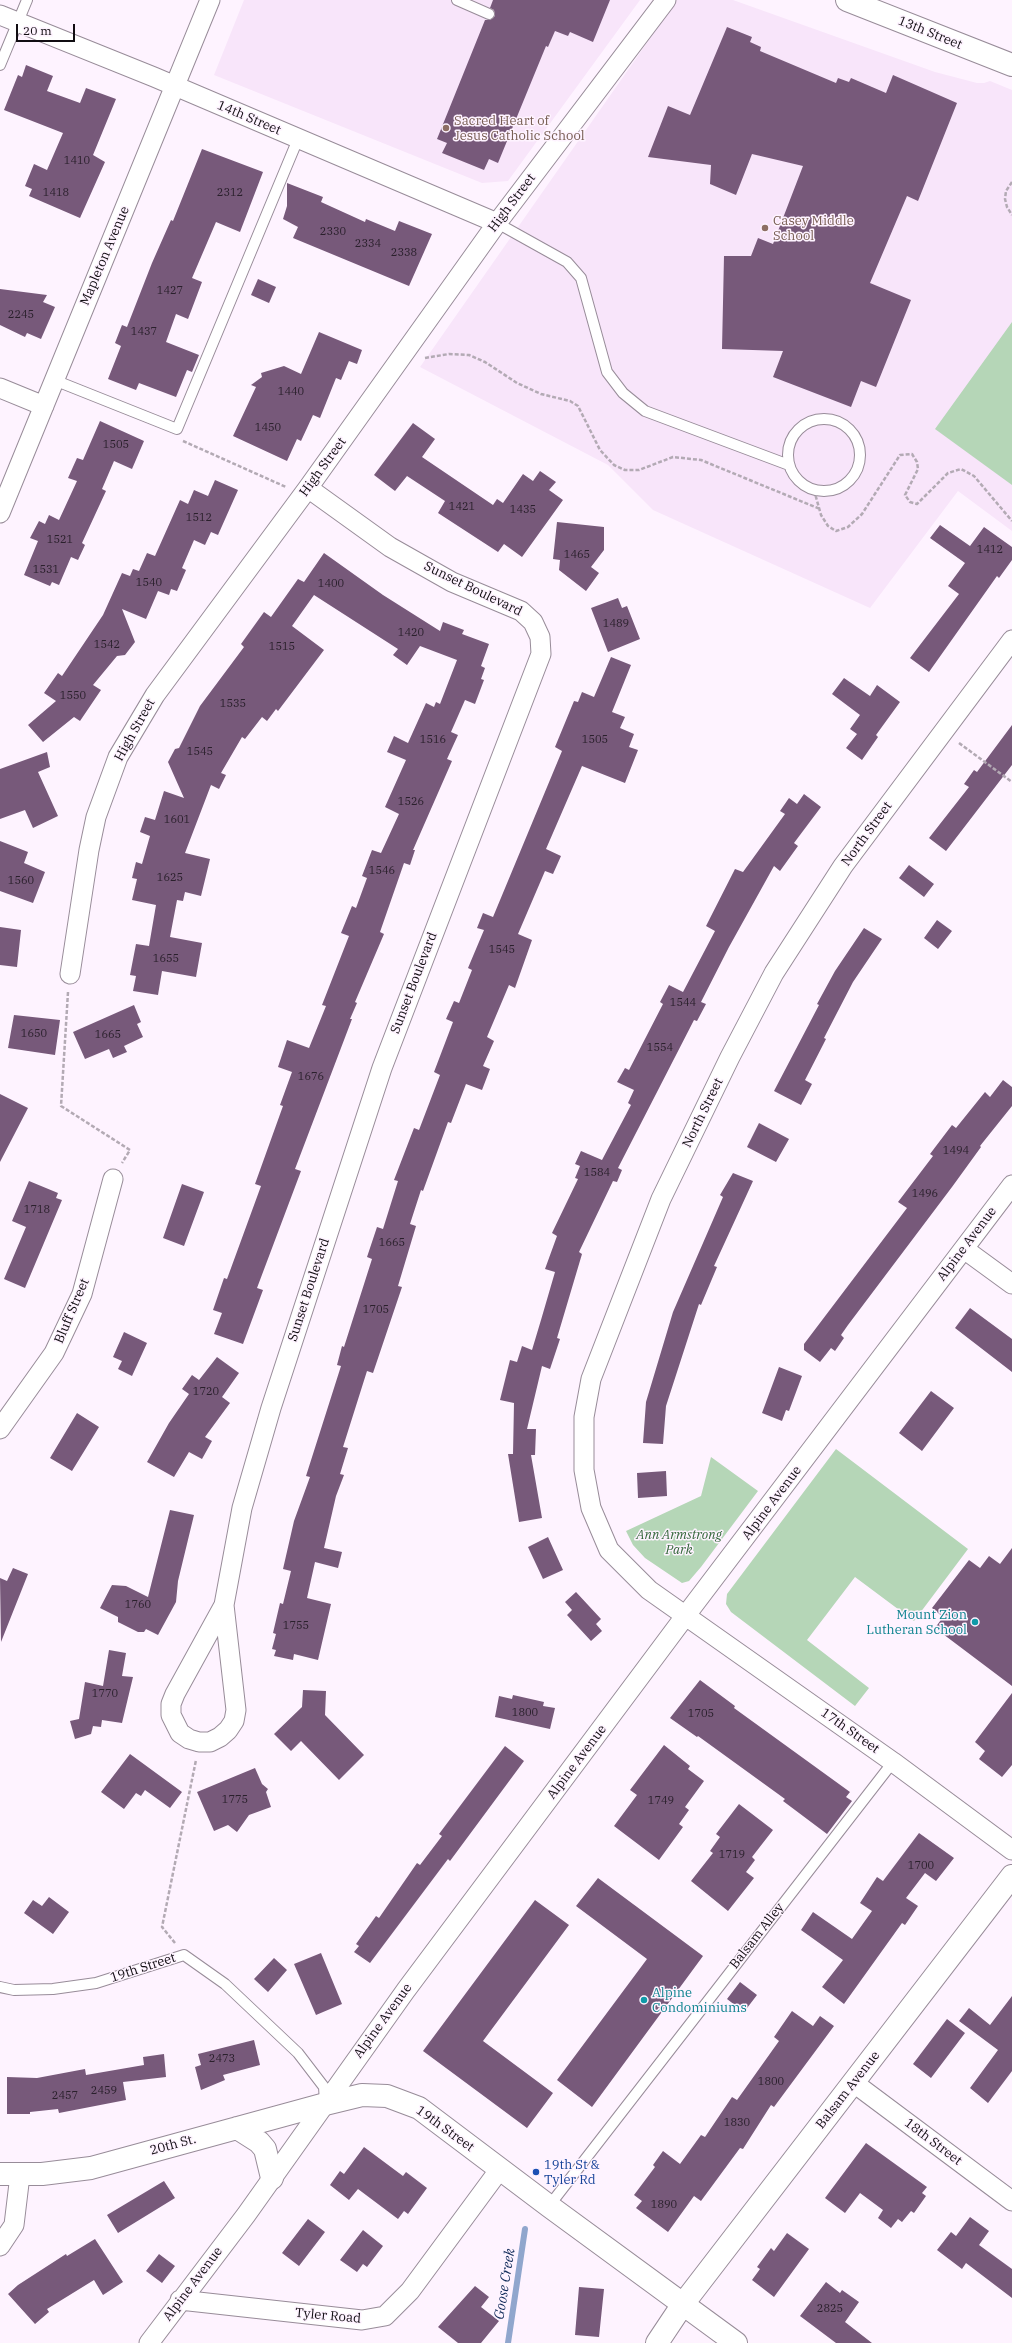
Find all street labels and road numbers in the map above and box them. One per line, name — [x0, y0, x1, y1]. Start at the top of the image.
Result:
street label: 13th Street — [896, 13, 964, 53]
street label: 14th Street — [215, 98, 283, 138]
street label: High Street — [485, 171, 539, 235]
street label: Mapleton Avenue — [77, 204, 133, 308]
street label: High Street — [296, 434, 350, 500]
street label: Sunset Boulevard — [421, 558, 525, 620]
street label: High Street — [111, 696, 159, 764]
street label: North Street — [838, 799, 896, 869]
street label: Sunset Boulevard — [387, 930, 441, 1036]
street label: North Street — [679, 1076, 727, 1150]
street label: Alpine Avenue — [934, 1204, 1000, 1284]
street label: Sunset Boulevard — [285, 1237, 333, 1343]
street label: Bluff Street — [51, 1276, 93, 1346]
street label: Alpine Avenue — [739, 1463, 805, 1543]
street label: 17th Street — [818, 1705, 882, 1757]
street label: Alpine Avenue — [544, 1722, 610, 1802]
street label: Balsam Alley — [727, 1900, 787, 1972]
street label: 19th Street — [108, 1950, 178, 1986]
street label: Alpine Avenue — [351, 1981, 415, 2061]
street label: Balsam Avenue — [813, 2048, 883, 2132]
street label: 19th Street — [413, 2103, 477, 2155]
street label: 18th Street — [901, 2115, 965, 2169]
street label: 20th St. — [148, 2131, 198, 2159]
street label: Alpine Avenue — [160, 2244, 226, 2324]
street label: Tyler Road — [294, 2305, 362, 2327]

